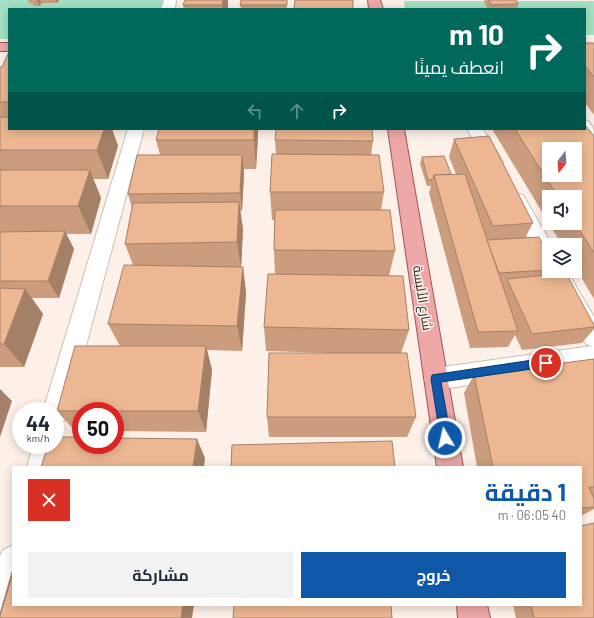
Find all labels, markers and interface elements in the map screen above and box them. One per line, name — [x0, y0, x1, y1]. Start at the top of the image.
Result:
text: 10 m — [449, 17, 504, 51]
icon: right — [518, 24, 570, 76]
text: انعطف يمينًا — [414, 56, 504, 78]
icon: left — [244, 100, 266, 122]
icon: ahead — [286, 100, 308, 122]
icon: right — [328, 100, 350, 122]
north arrow — [542, 142, 582, 182]
map controls — [542, 142, 582, 278]
button: sound — [542, 190, 582, 230]
button: layers — [542, 238, 582, 278]
street label: شارع الألبسة — [409, 264, 436, 332]
pin — [529, 346, 563, 380]
icon: arrive — [535, 352, 557, 374]
speed limit sign: 50 — [72, 402, 124, 454]
text: 44 — [26, 411, 50, 435]
position arrow — [424, 417, 466, 459]
text: km/h — [27, 432, 49, 444]
text: 1 دقيقة — [485, 477, 566, 506]
button: close — [28, 479, 70, 521]
text: 40 m · 06:05 — [498, 507, 566, 523]
button: مشاركة — [28, 552, 293, 598]
button: خروج — [301, 552, 566, 598]

